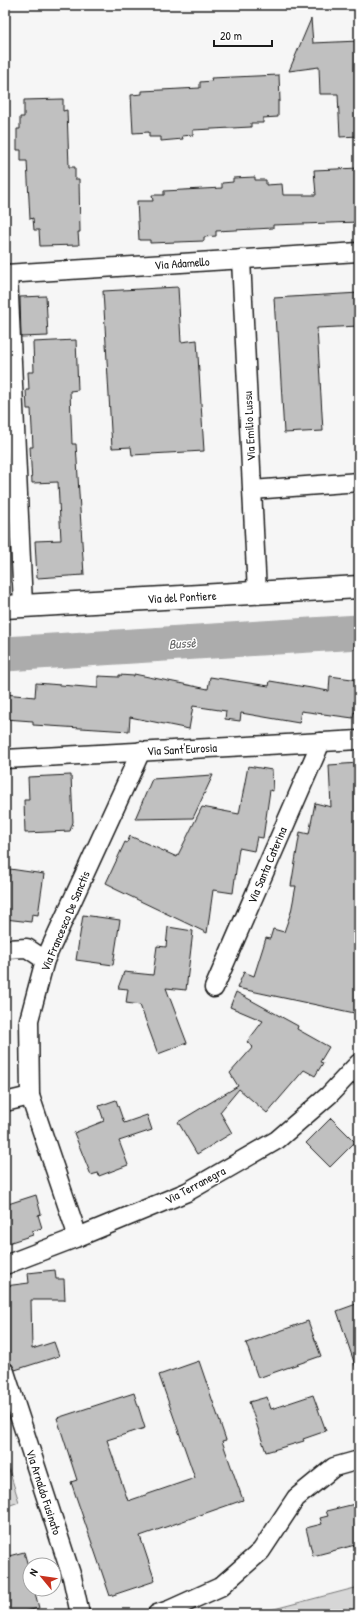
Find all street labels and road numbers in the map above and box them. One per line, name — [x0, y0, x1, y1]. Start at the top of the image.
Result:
street label: Via Adamello — [154, 253, 210, 273]
street label: Via Emilio Lussu — [239, 390, 259, 461]
street label: Via del Pontiere — [147, 587, 217, 607]
street label: Via Sant'Eurosia — [147, 739, 218, 759]
street label: Via Santa Caterina — [243, 824, 291, 906]
street label: Via Francesco De Sanctis — [36, 868, 94, 974]
street label: Via Terranegra — [162, 1162, 228, 1208]
street label: Via Arnaldo Fusinato — [22, 1447, 66, 1537]

